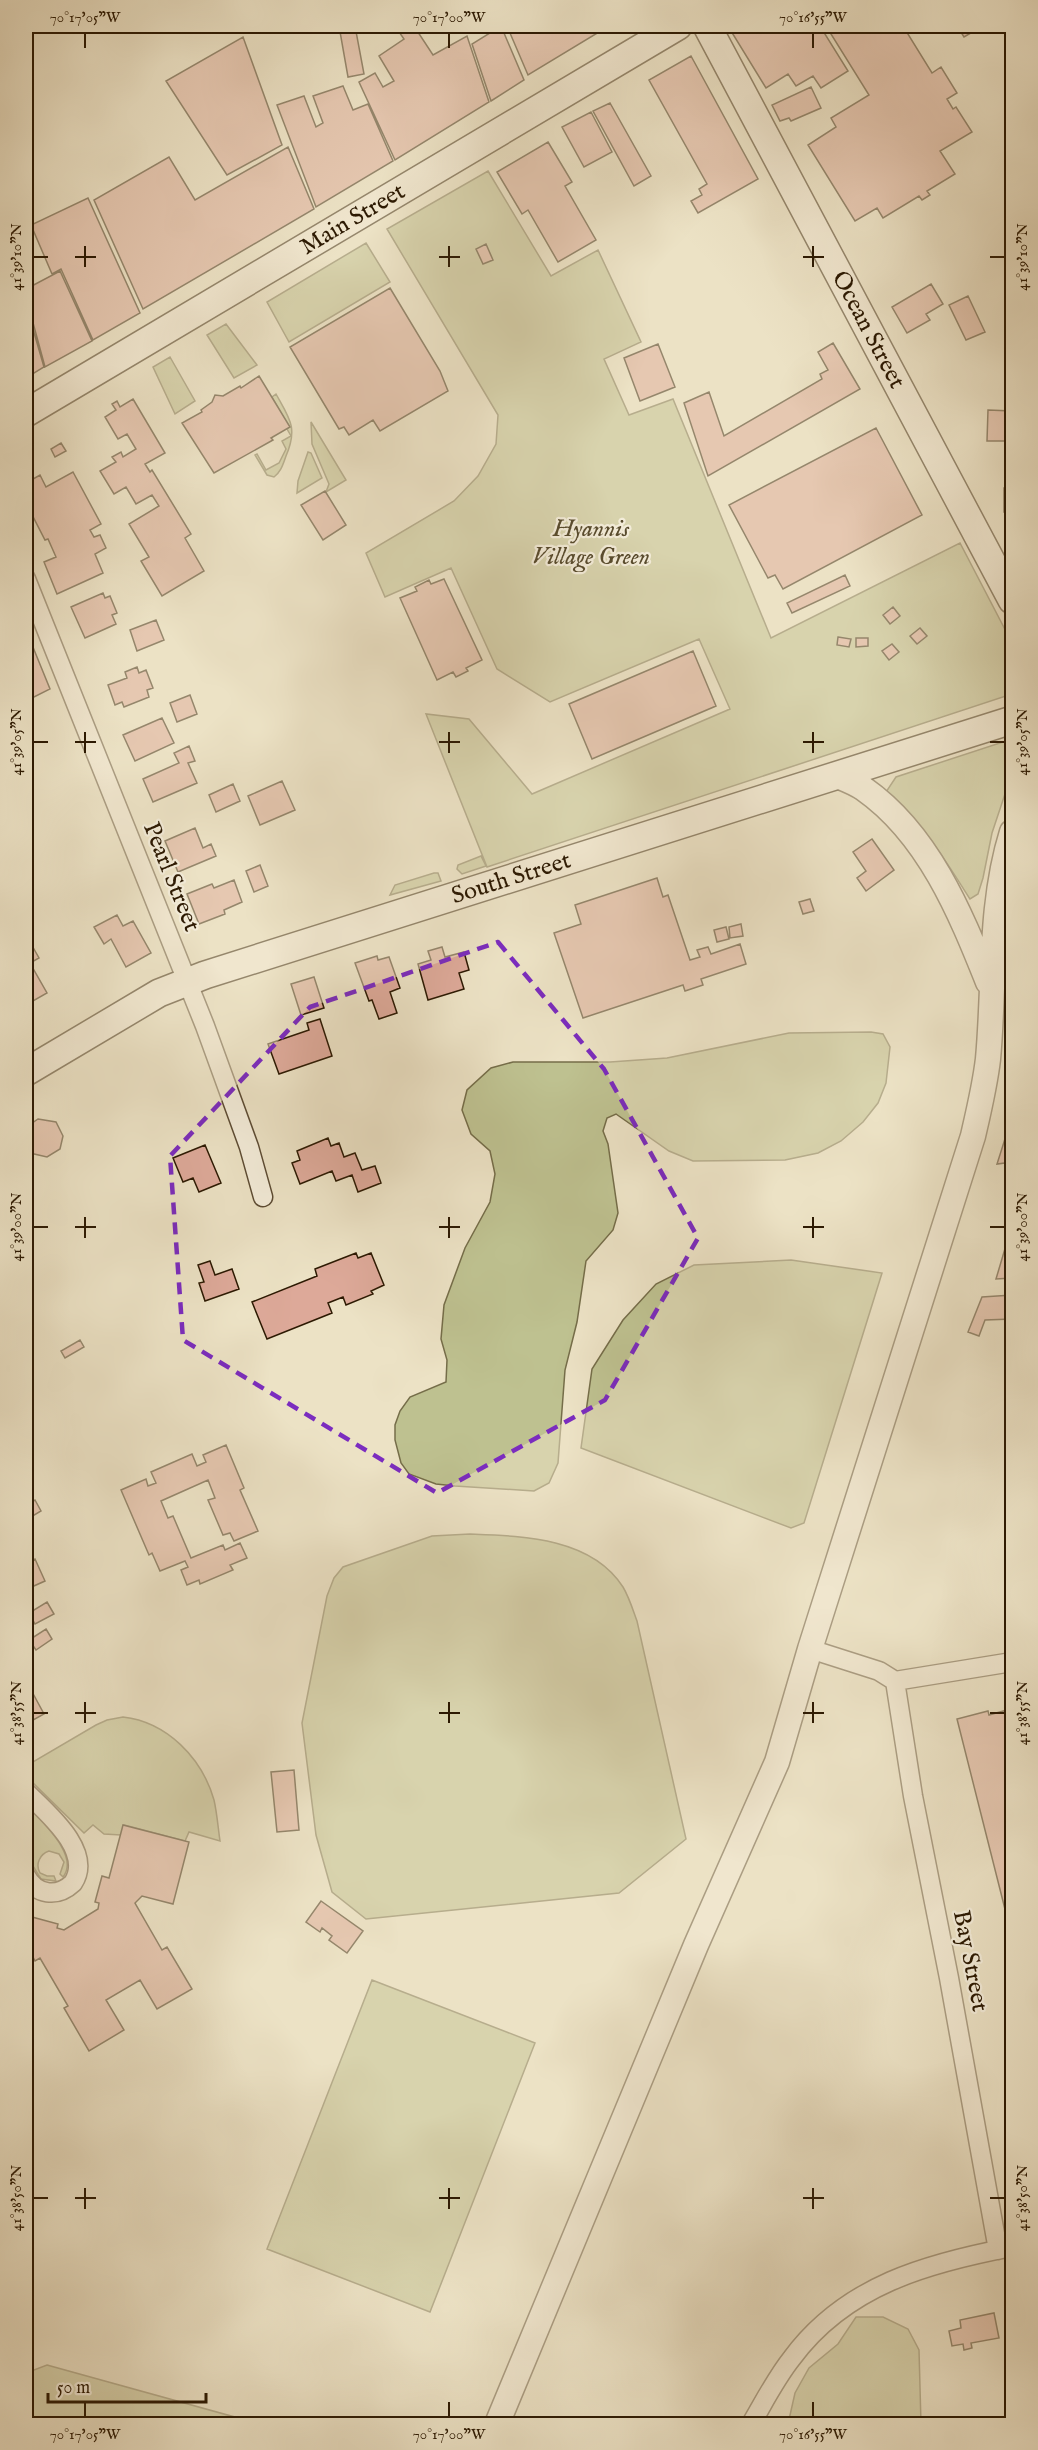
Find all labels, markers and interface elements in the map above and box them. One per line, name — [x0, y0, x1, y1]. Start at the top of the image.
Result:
text: 70°17'05"W — [50, 8, 121, 27]
text: 70°17'00"W — [413, 8, 486, 27]
text: 70°16'55"W — [779, 8, 848, 27]
street label: Main Street — [295, 176, 411, 262]
text: 41°39'10"N — [7, 223, 26, 291]
text: 41°39'10"N — [1013, 223, 1032, 291]
street label: Ocean Street — [824, 265, 912, 394]
park label: Hyannis Village Green — [532, 514, 650, 573]
text: 41°39'05"N — [7, 708, 26, 776]
text: 41°39'05"N — [1013, 708, 1032, 776]
street label: Pearl Street — [135, 818, 207, 936]
street label: South Street — [447, 845, 575, 912]
text: 41°39'00"N — [7, 1192, 26, 1262]
text: 41°39'00"N — [1013, 1192, 1032, 1262]
text: 41°38'55"N — [7, 1681, 26, 1745]
text: 41°38'55"N — [1013, 1681, 1032, 1745]
street label: Bay Street — [945, 1908, 995, 2014]
text: 41°38'50"N — [7, 2165, 26, 2231]
text: 41°38'50"N — [1013, 2165, 1032, 2231]
scale bar — [48, 2366, 206, 2404]
text: 50 m — [57, 2377, 90, 2400]
text: 70°17'05"W — [50, 2425, 121, 2444]
text: 70°17'00"W — [413, 2425, 486, 2444]
text: 70°16'55"W — [779, 2425, 848, 2444]

